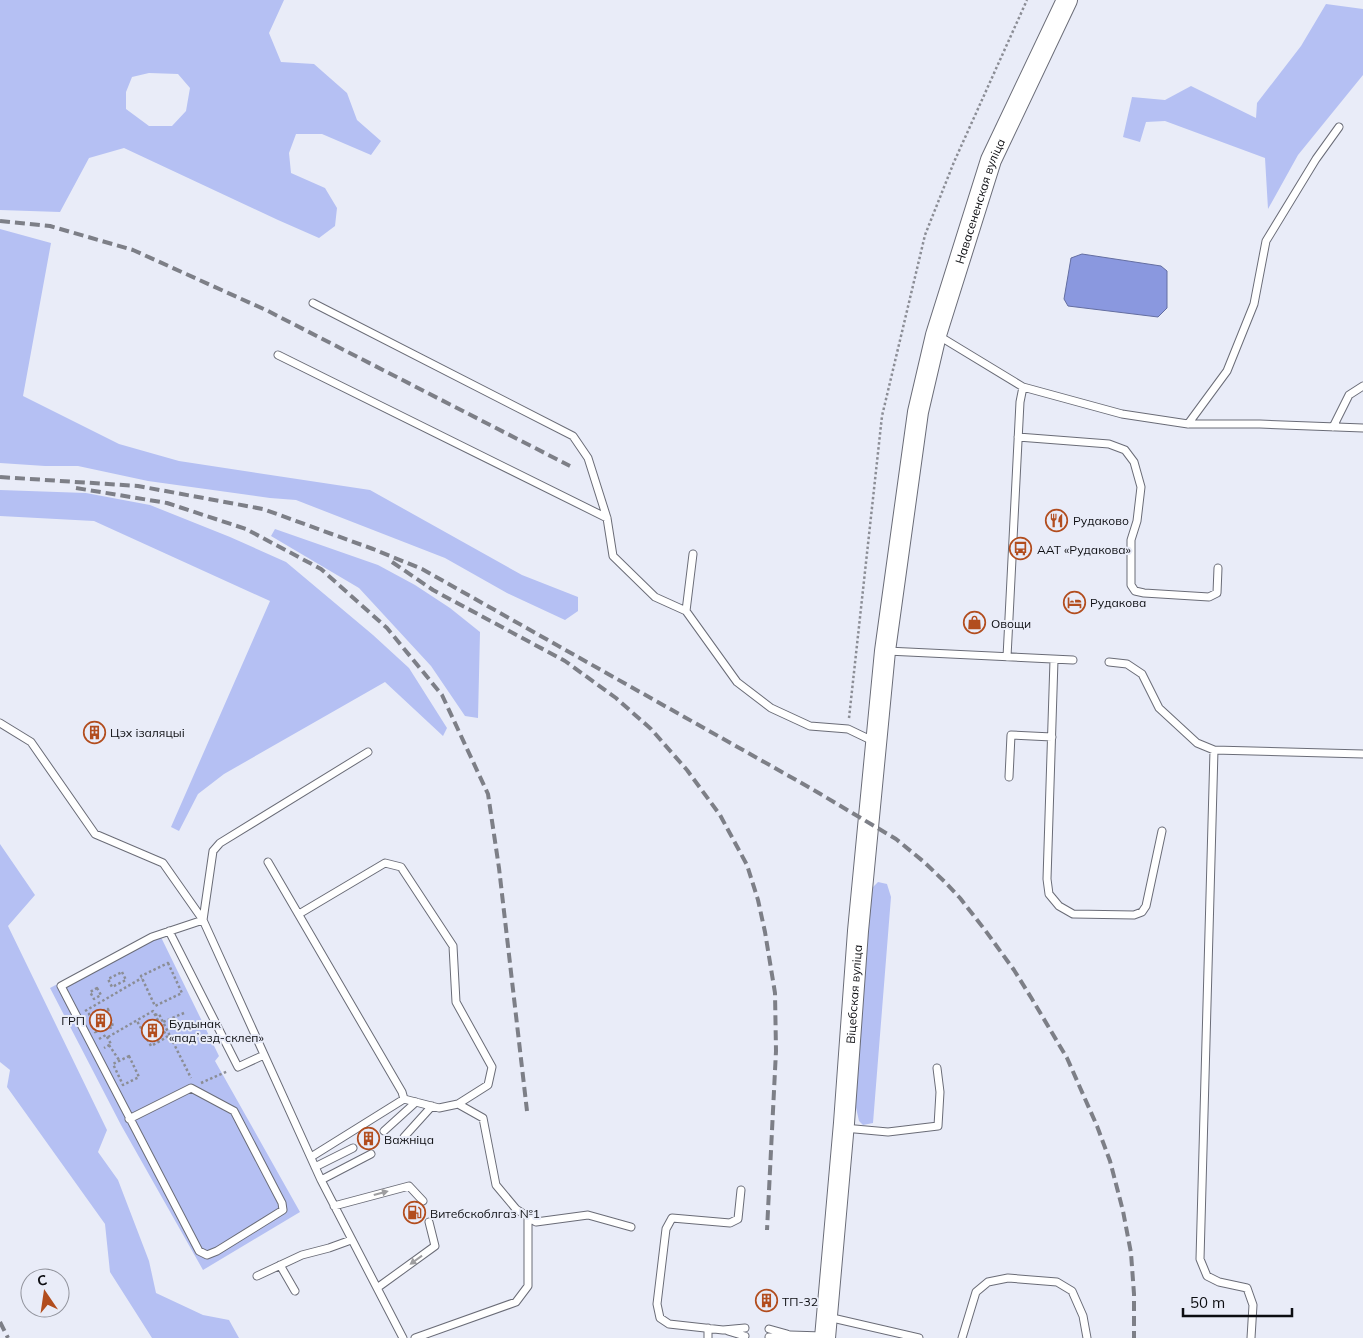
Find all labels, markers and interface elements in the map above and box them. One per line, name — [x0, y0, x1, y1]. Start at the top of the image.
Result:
street label: Навасененская вуліца — [951, 136, 1008, 265]
restaurant icon: Рудаково — [1045, 508, 1069, 532]
place label: Рудаково — [1073, 513, 1129, 528]
bus stop icon: ААТ «Рудакова» — [1009, 537, 1033, 561]
place label: ААТ «Рудакова» — [1037, 542, 1132, 557]
hotel icon: Рудакова — [1062, 590, 1086, 614]
place label: Рудакова — [1090, 595, 1146, 610]
shop icon: Овощи — [963, 611, 987, 635]
place label: Овощи — [991, 616, 1031, 631]
building icon: Цэх ізаляцыі — [82, 720, 106, 744]
place label: Цэх ізаляцыі — [110, 725, 185, 740]
street label: Віцебская вуліца — [842, 944, 864, 1044]
building icon: ГРП — [89, 1008, 113, 1032]
place label: ГРП — [61, 1013, 85, 1028]
place label: Будынак «падʼезд-склеп» — [169, 1016, 264, 1045]
building icon: Будынак «падʼезд-склеп» — [141, 1018, 165, 1042]
building icon: Важніца — [356, 1127, 380, 1151]
place label: Важніца — [384, 1132, 434, 1147]
one-way arrow — [373, 1189, 388, 1197]
fuel station icon: Витебскоблгаз №1 — [402, 1201, 426, 1225]
place label: Витебскоблгаз №1 — [430, 1206, 540, 1221]
one-way arrow — [410, 1254, 423, 1265]
north arrow — [20, 1268, 70, 1318]
text: С — [35, 1270, 49, 1290]
scale bar — [1183, 1286, 1292, 1318]
building icon: ТП-32 — [754, 1289, 778, 1313]
text: 50 m — [1190, 1293, 1225, 1312]
place label: ТП-32 — [782, 1294, 818, 1309]

